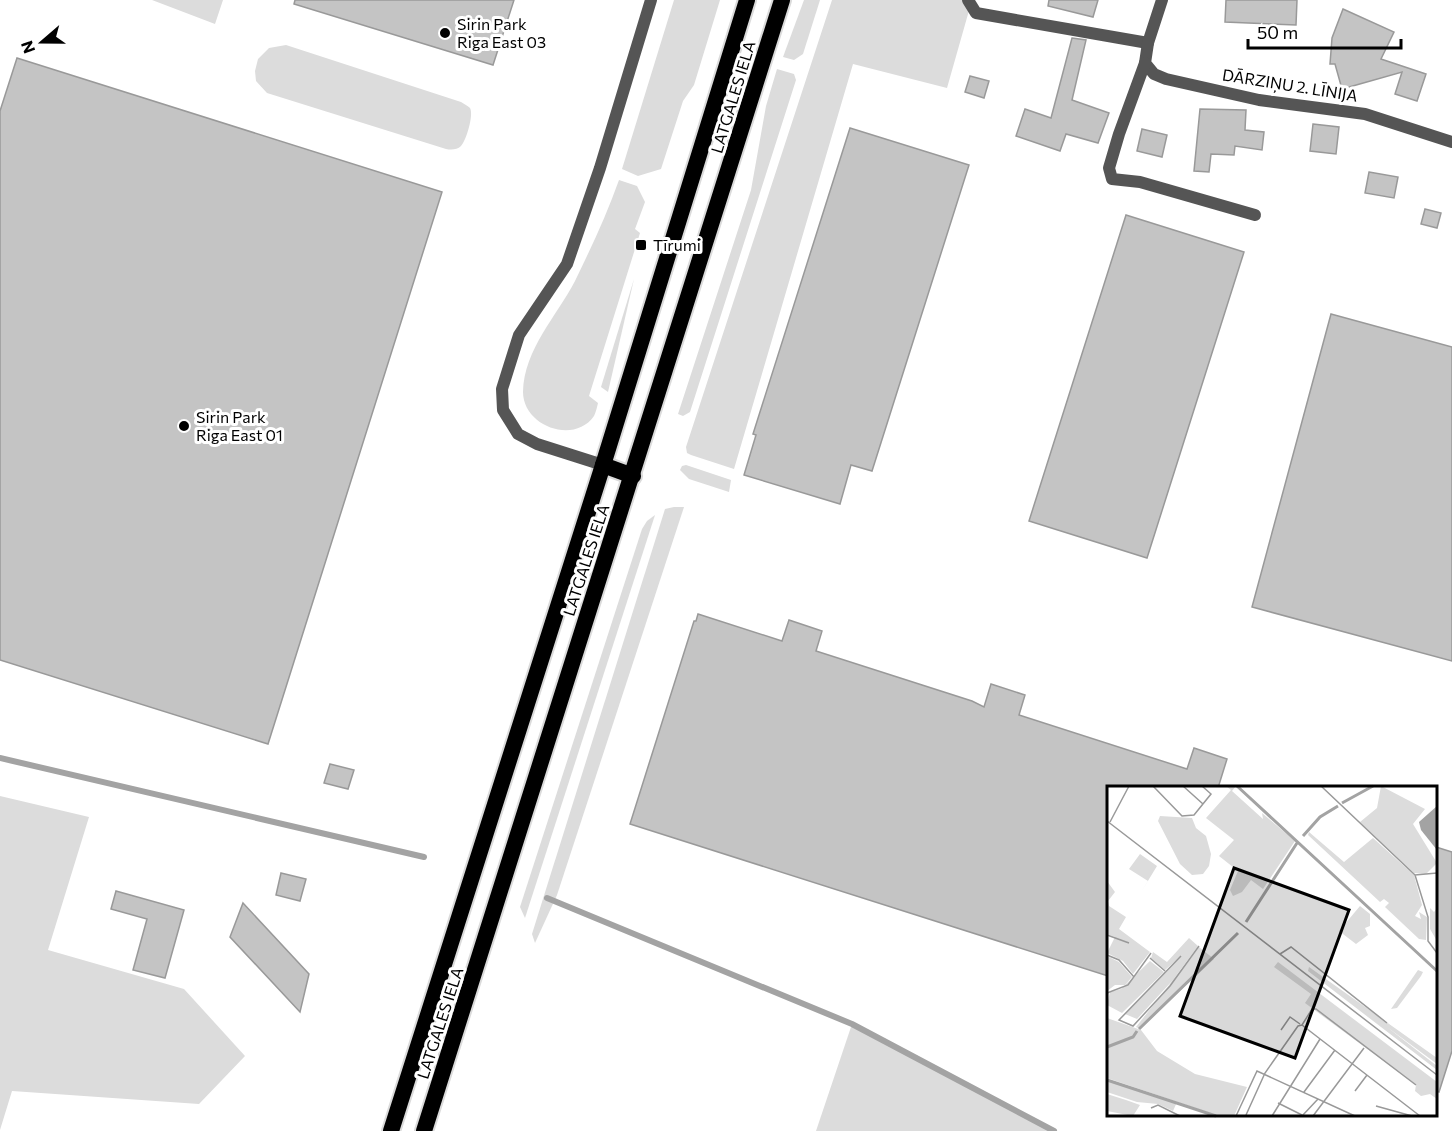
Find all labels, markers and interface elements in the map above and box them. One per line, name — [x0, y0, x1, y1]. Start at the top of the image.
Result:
north arrow — [12, 12, 72, 72]
scale bar — [1248, 12, 1401, 50]
place label: Sirin Park Riga East 03 — [457, 14, 546, 51]
text: 50 m — [1257, 21, 1298, 43]
marker: Sirin Park Riga East 03 — [438, 26, 452, 40]
text: N — [16, 38, 38, 56]
street label: LATGALES IELA — [706, 38, 759, 155]
street label: DĀRZIŅU 2. LĪNIJA — [1221, 64, 1359, 107]
place label: Tīrumi — [653, 235, 701, 254]
marker: Tīrumi — [634, 238, 648, 252]
place label: Sirin Park Riga East 01 — [196, 407, 283, 444]
marker: Sirin Park Riga East 01 — [177, 419, 191, 433]
street label: LATGALES IELA — [558, 501, 613, 618]
inset map — [1107, 786, 1437, 1116]
street label: LATGALES IELA — [412, 964, 467, 1081]

